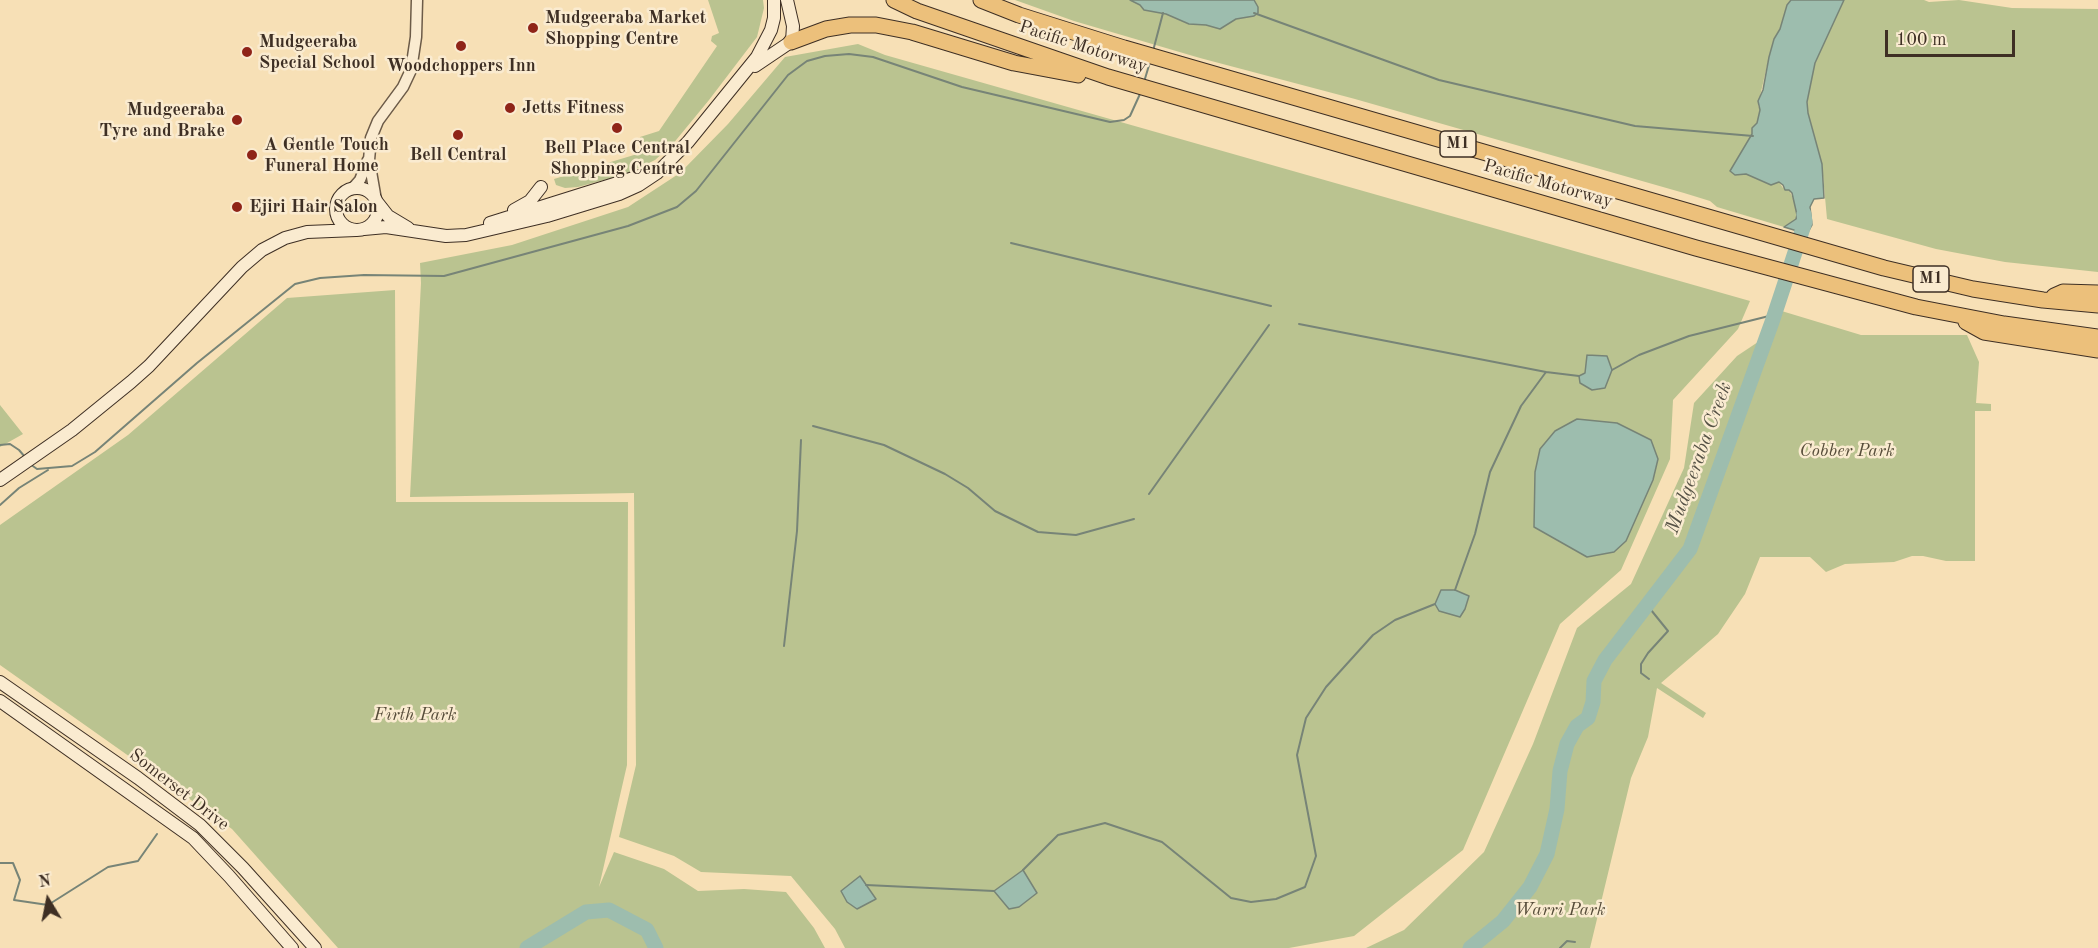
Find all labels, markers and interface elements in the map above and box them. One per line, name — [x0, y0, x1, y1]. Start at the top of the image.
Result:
place label: Mudgeeraba Market Shopping Centre — [545, 7, 706, 50]
street label: Pacific Motorway — [1016, 16, 1150, 78]
scale bar — [1888, 18, 2018, 56]
marker: Mudgeeraba Market Shopping Centre — [526, 21, 540, 35]
place label: Mudgeeraba Special School — [259, 31, 375, 74]
text: 100 m — [1896, 31, 1947, 49]
marker: Woodchoppers Inn — [454, 39, 468, 53]
marker: Mudgeeraba Special School — [240, 45, 254, 59]
place label: Woodchoppers Inn — [386, 55, 536, 77]
place label: Jetts Fitness — [522, 97, 624, 119]
place label: Mudgeeraba Tyre and Brake — [99, 99, 225, 142]
marker: Jetts Fitness — [503, 101, 517, 115]
marker: Mudgeeraba Tyre and Brake — [230, 113, 244, 127]
marker: Bell Place Central Shopping Centre — [610, 121, 624, 135]
marker: Bell Central — [451, 128, 465, 142]
road number: M1 — [1440, 131, 1476, 157]
place label: A Gentle Touch Funeral Home — [264, 134, 389, 176]
place label: Bell Place Central Shopping Centre — [544, 137, 690, 180]
place label: Bell Central — [410, 144, 506, 166]
marker: A Gentle Touch Funeral Home — [245, 148, 259, 162]
street label: Pacific Motorway — [1481, 155, 1615, 213]
place label: Ejiri Hair Salon — [249, 196, 378, 218]
marker: Ejiri Hair Salon — [230, 200, 244, 214]
road number: M1 — [1913, 266, 1949, 292]
water label: Mudgeeraba Creek — [1660, 379, 1738, 537]
park label: Cobber Park — [1799, 440, 1895, 462]
park label: Firth Park — [373, 704, 457, 726]
street label: Somerset Drive — [125, 744, 233, 836]
north arrow — [18, 870, 78, 930]
text: N — [37, 873, 52, 891]
park label: Warri Park — [1514, 899, 1606, 921]

